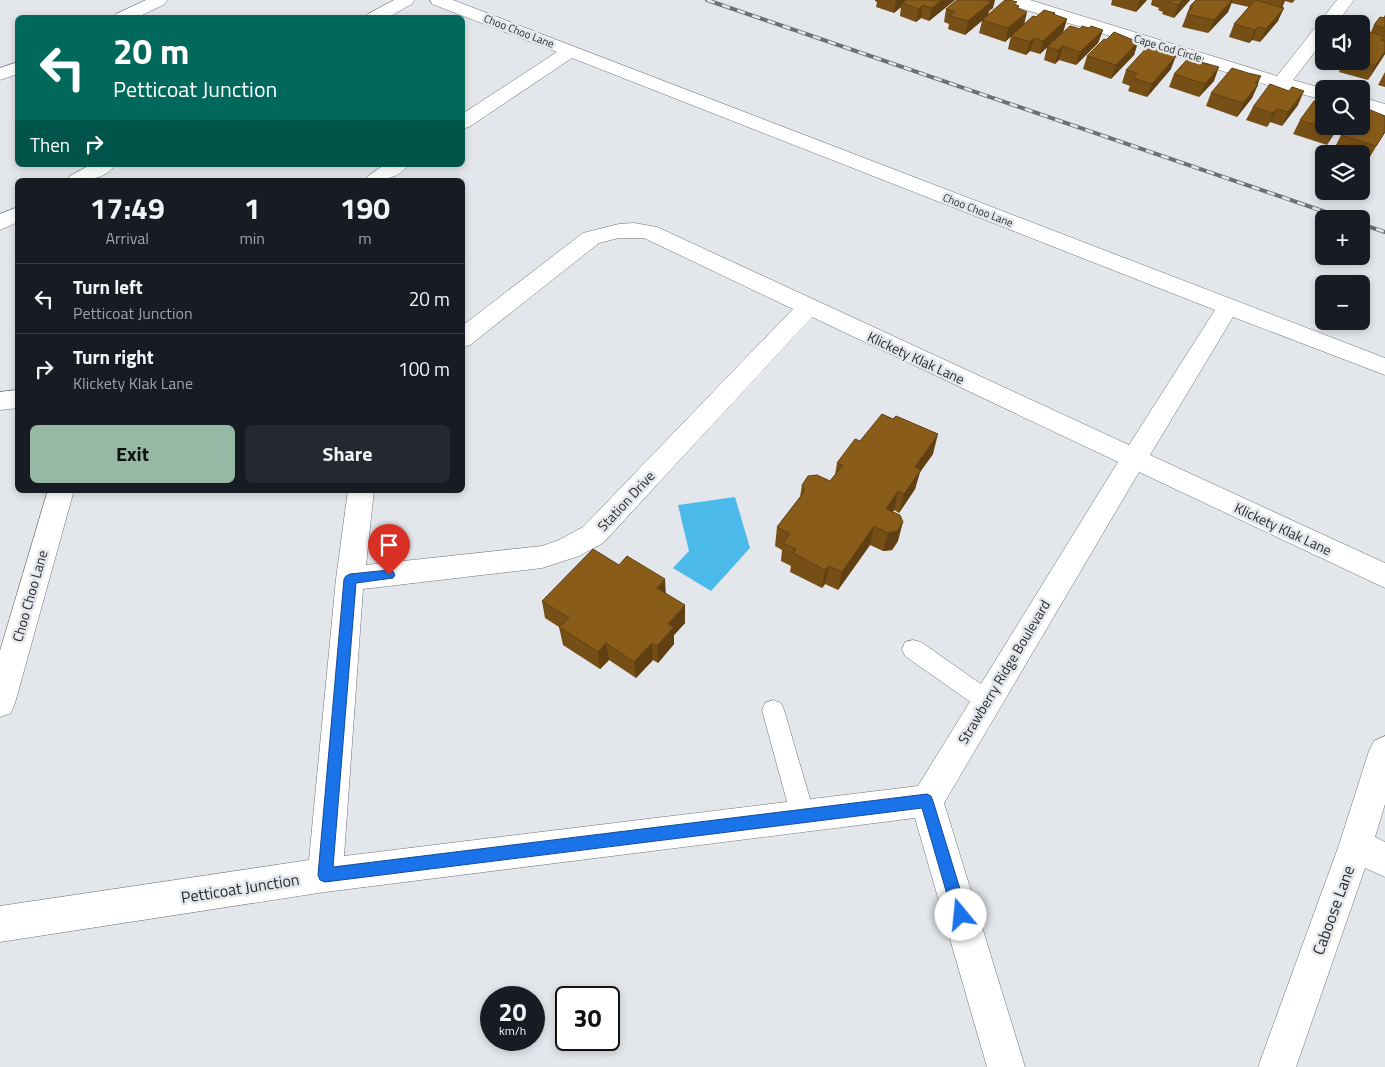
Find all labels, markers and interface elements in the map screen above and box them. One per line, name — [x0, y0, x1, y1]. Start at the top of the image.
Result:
street label: Choo Choo Lane — [482, 10, 557, 52]
map controls — [1315, 15, 1370, 330]
button: sound — [1315, 15, 1370, 70]
text: 20 m — [113, 24, 189, 78]
street label: Cape Cod Circle — [1132, 30, 1204, 66]
icon: left — [30, 35, 95, 100]
text: Petticoat Junction — [113, 72, 277, 106]
button: search — [1315, 80, 1370, 135]
text: Then — [30, 130, 70, 159]
icon: right — [80, 130, 108, 158]
button: layers — [1315, 145, 1370, 200]
text: 17:49 — [90, 185, 165, 231]
text: 1 — [244, 185, 261, 231]
text: 190 — [340, 185, 390, 231]
street label: Choo Choo Lane — [941, 189, 1016, 231]
button: + — [1315, 210, 1370, 265]
text: Arrival — [106, 226, 149, 250]
text: min — [239, 226, 265, 250]
text: m — [358, 226, 372, 250]
text: Turn left — [73, 272, 143, 301]
button: − — [1315, 275, 1370, 330]
text: 20 m — [409, 284, 450, 313]
icon: left — [30, 285, 58, 313]
text: Petticoat Junction — [73, 301, 193, 325]
street label: Klickety Klak Lane — [864, 326, 968, 389]
text: Turn right — [73, 342, 154, 371]
text: 100 m — [398, 354, 450, 383]
icon: right — [30, 355, 58, 383]
text: Klickety Klak Lane — [73, 371, 193, 395]
button: Exit — [30, 425, 235, 483]
button: Share — [245, 425, 450, 483]
street label: Station Drive — [592, 466, 659, 536]
street label: Klickety Klak Lane — [1231, 497, 1335, 560]
pin — [368, 524, 410, 575]
icon: arrive — [375, 531, 403, 559]
street label: Choo Choo Lane — [6, 548, 53, 644]
street label: Strawberry Ridge Boulevard — [952, 596, 1055, 748]
street label: Caboose Lane — [1306, 862, 1360, 958]
street label: Petticoat Junction — [179, 867, 301, 909]
position arrow — [934, 888, 986, 940]
speed limit sign: 30 — [555, 986, 620, 1051]
text: 20 — [498, 993, 527, 1031]
text: km/h — [499, 1021, 526, 1040]

